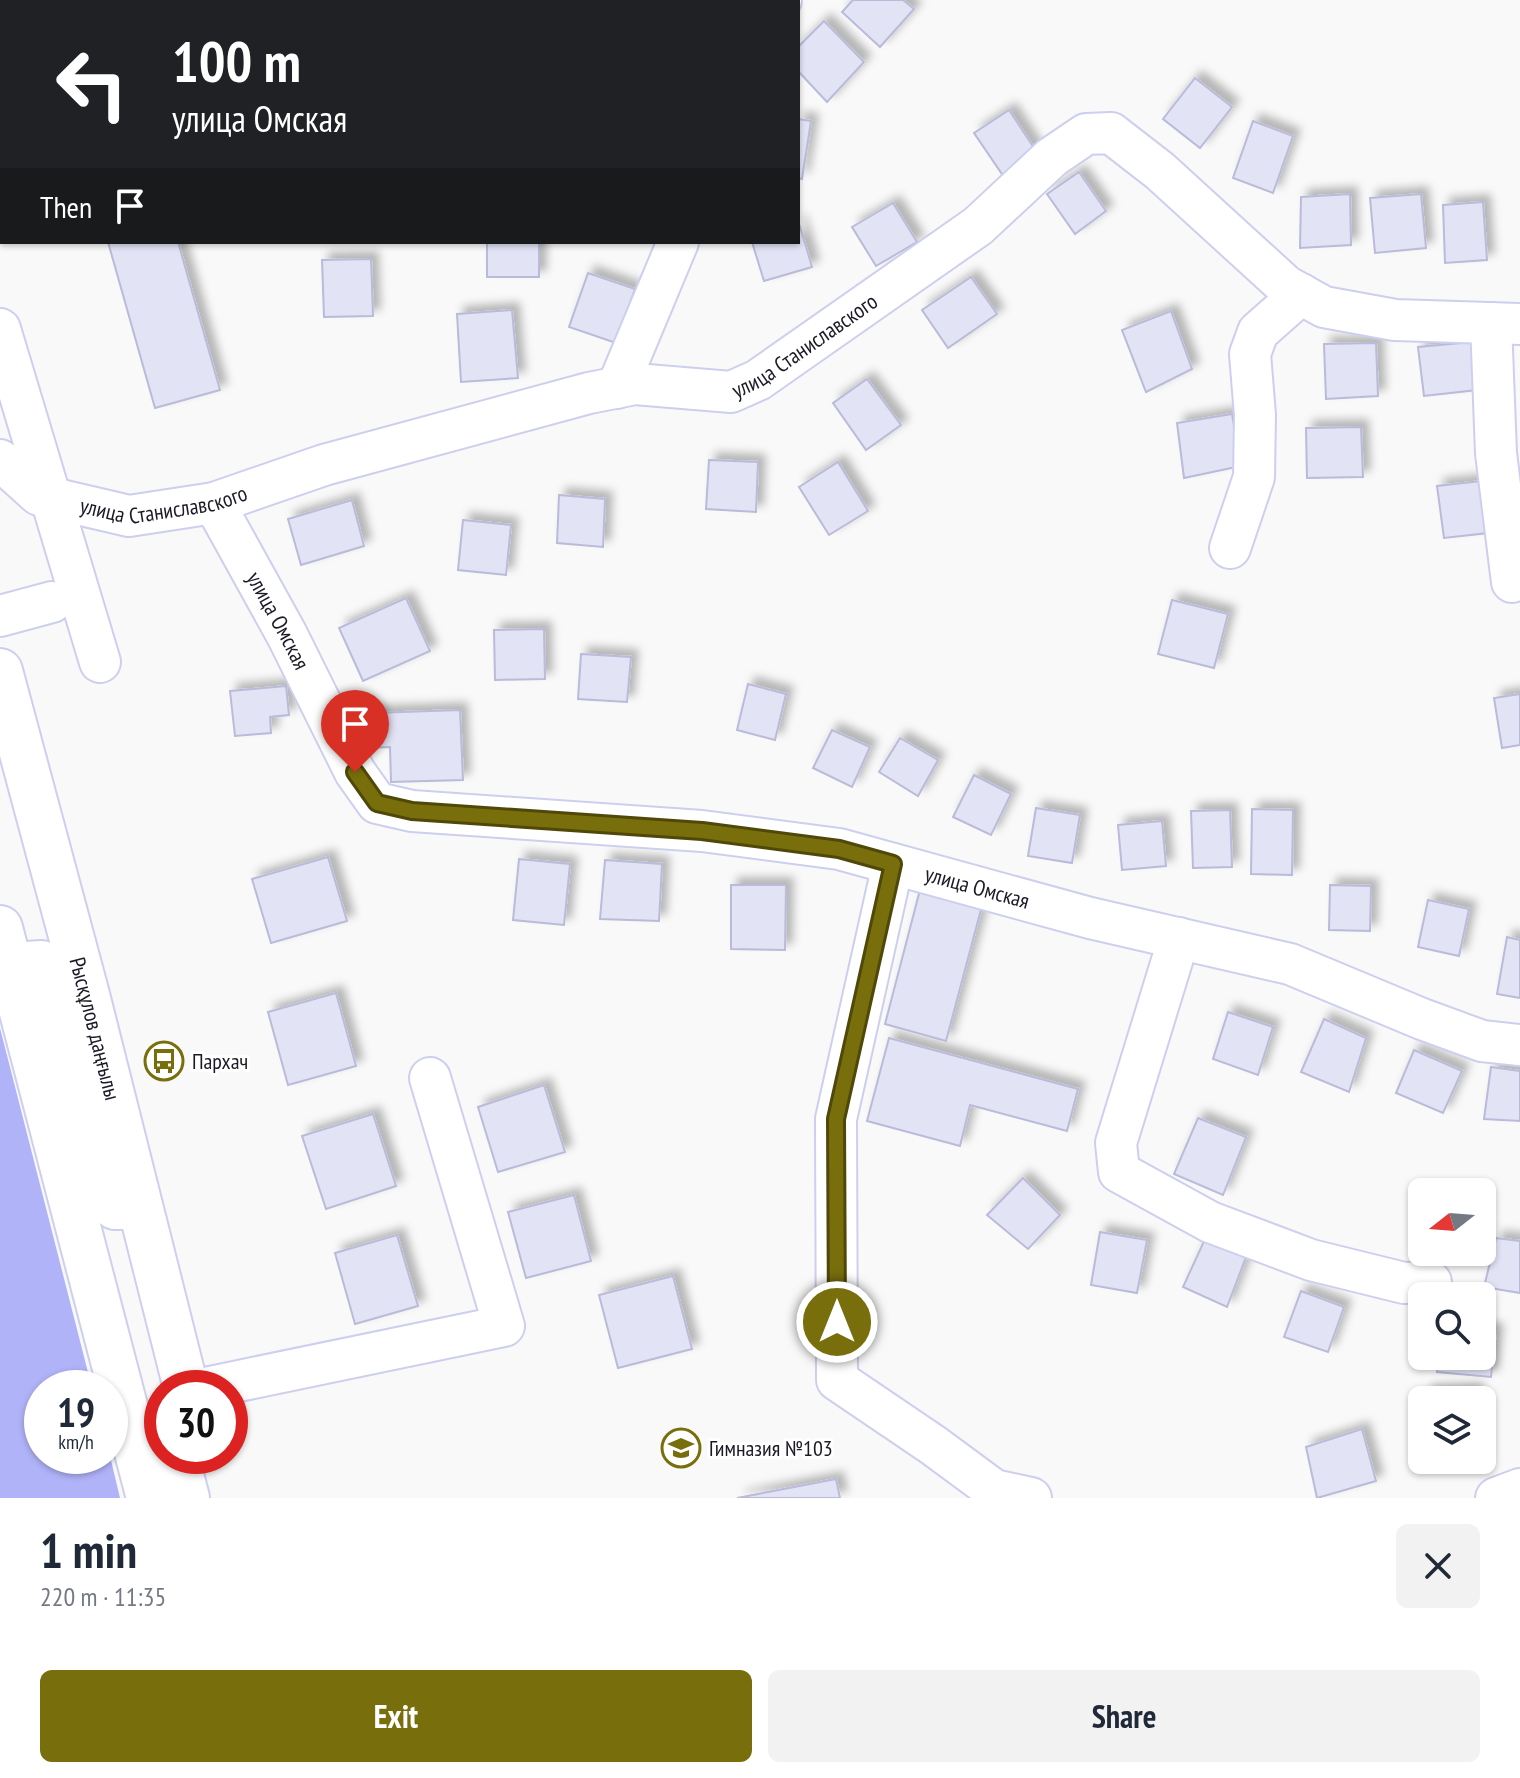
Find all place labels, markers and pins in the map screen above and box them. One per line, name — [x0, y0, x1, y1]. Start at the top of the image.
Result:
pin — [321, 690, 389, 772]
bus stop icon: Пархач — [143, 1040, 185, 1082]
place label: Пархач — [192, 1047, 248, 1075]
school or university icon: Гимназия №103 — [660, 1427, 702, 1469]
place label: Гимназия №103 — [709, 1434, 833, 1462]

